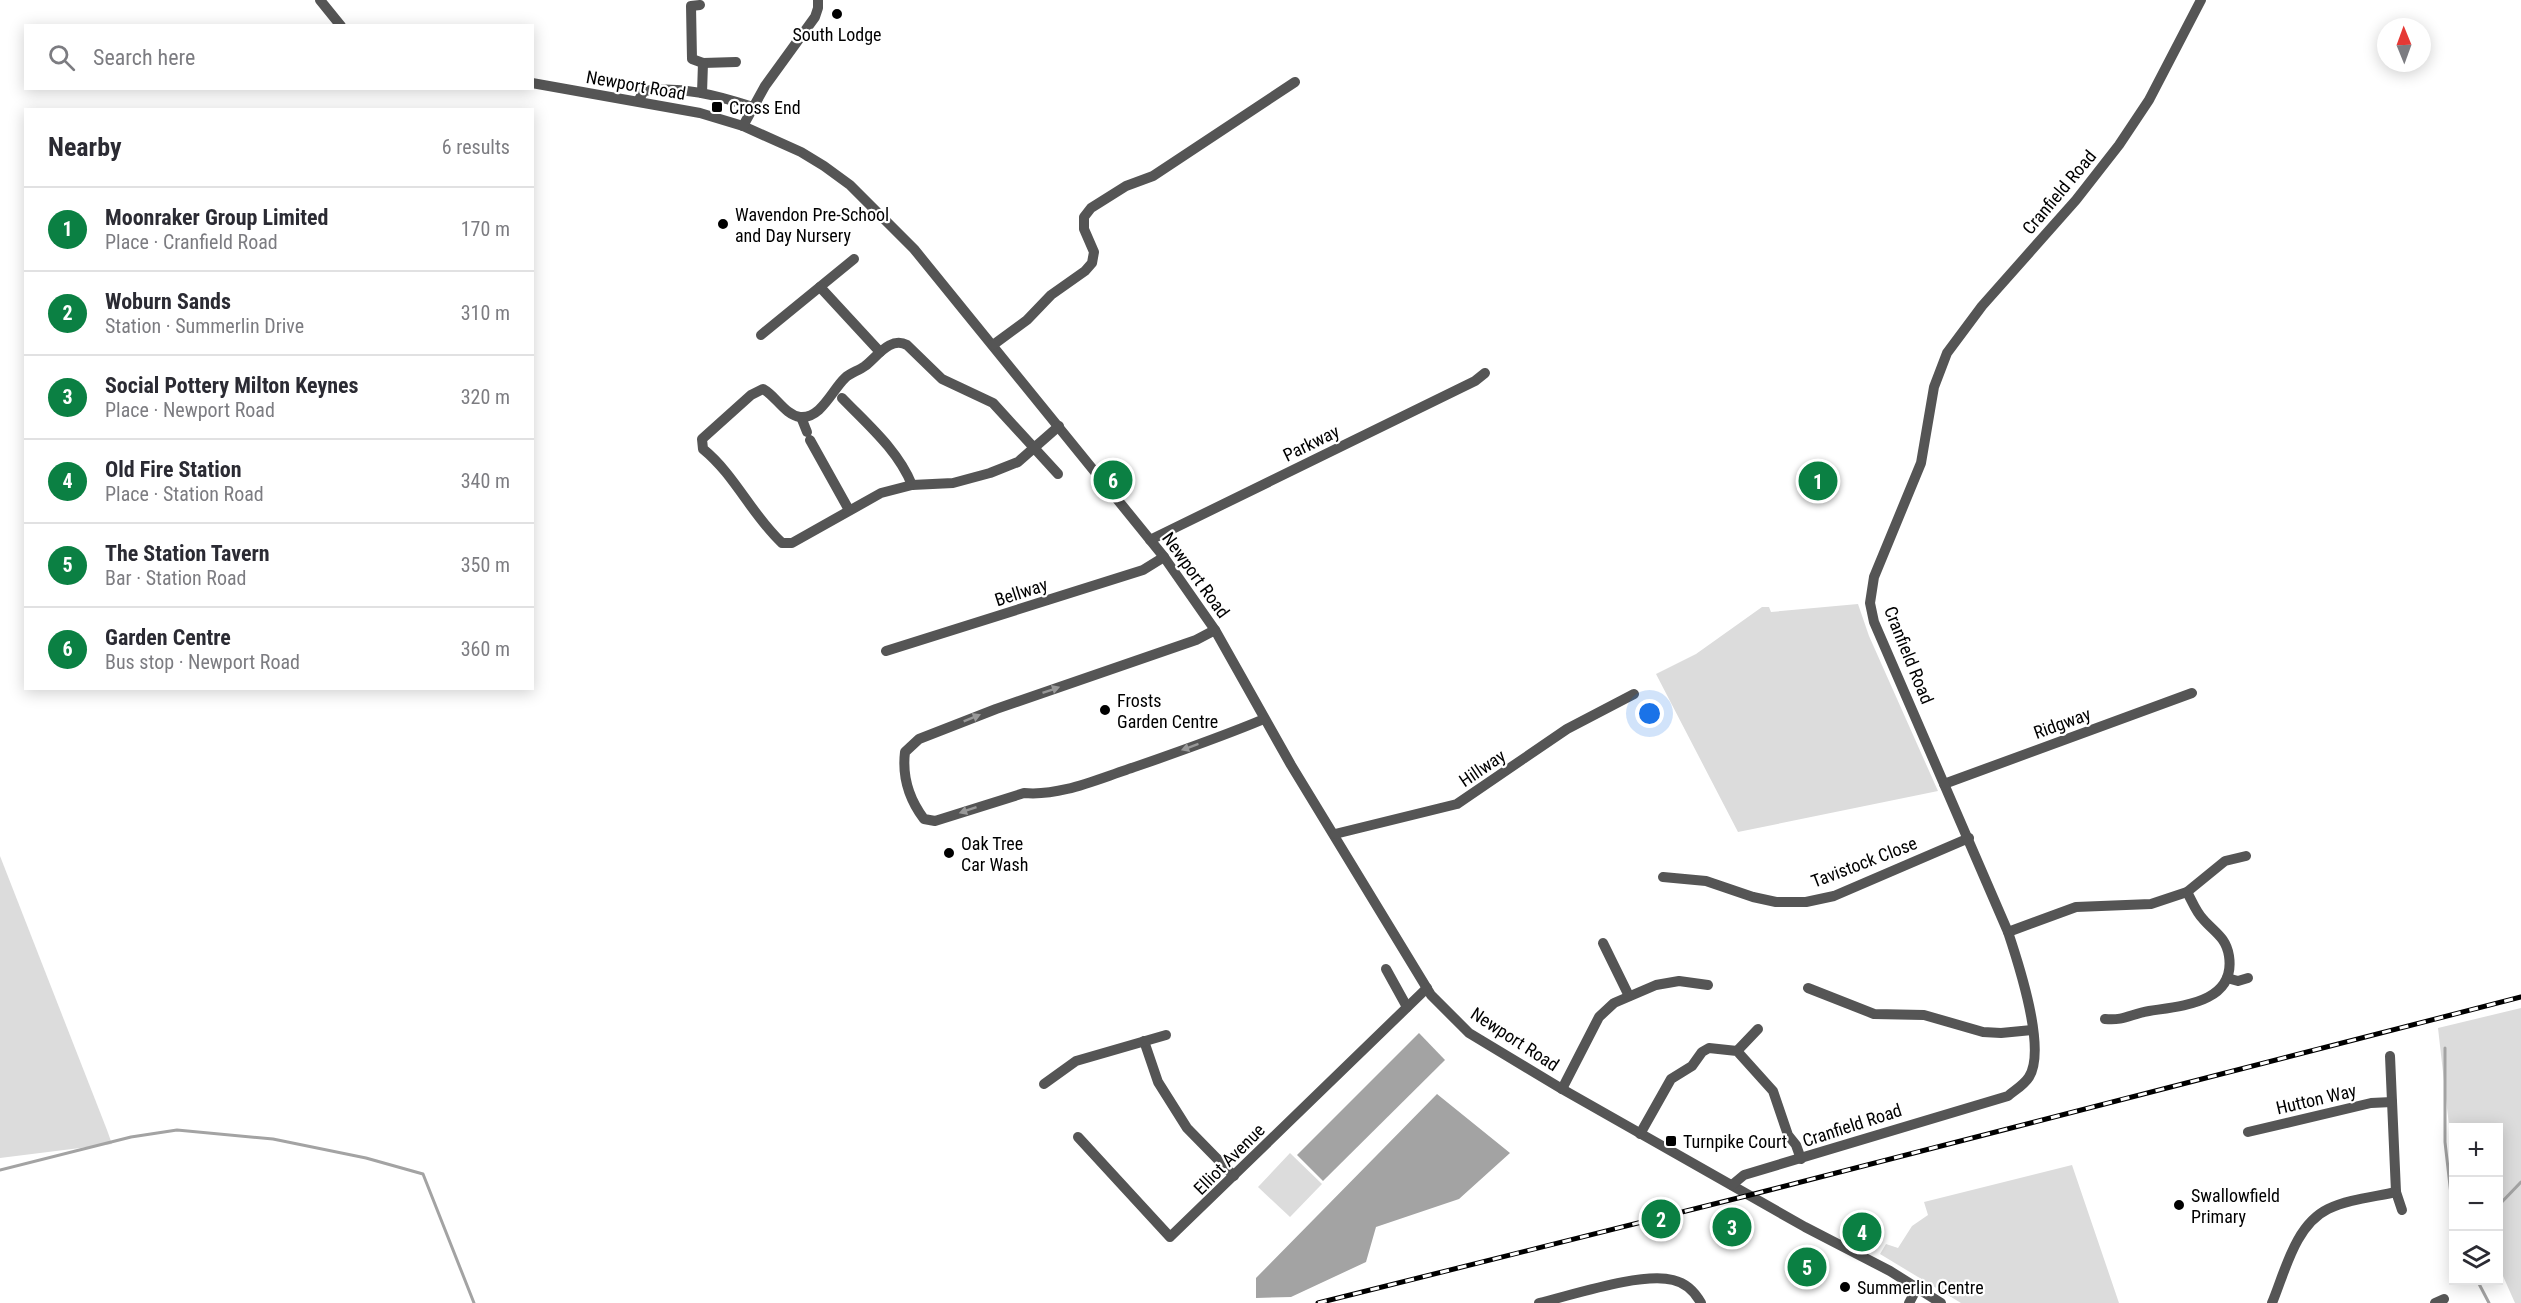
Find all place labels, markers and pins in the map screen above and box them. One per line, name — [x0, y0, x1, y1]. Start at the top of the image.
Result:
marker: South Lodge — [830, 7, 844, 21]
place label: South Lodge — [792, 24, 882, 45]
place label: Cross End — [729, 97, 801, 118]
marker: Cross End — [710, 100, 724, 114]
place label: Wavendon Pre-School and Day Nursery — [735, 204, 889, 246]
marker: Wavendon Pre-School and Day Nursery — [716, 217, 730, 231]
pin: 6 — [1094, 458, 1132, 502]
pin: 1 — [1798, 458, 1838, 504]
place label: Frosts Garden Centre — [1117, 690, 1218, 732]
marker: Frosts Garden Centre — [1098, 703, 1112, 717]
place label: Oak Tree Car Wash — [961, 833, 1028, 875]
marker: Oak Tree Car Wash — [942, 846, 956, 860]
place label: Turnpike Court — [1683, 1131, 1787, 1152]
marker: Turnpike Court — [1664, 1134, 1678, 1148]
place label: Swallowfield Primary — [2191, 1185, 2280, 1227]
pin: 2 — [1642, 1196, 1680, 1242]
marker: Swallowfield Primary — [2172, 1198, 2186, 1212]
pin: 3 — [1712, 1204, 1752, 1250]
pin: 4 — [1842, 1210, 1882, 1254]
pin: 5 — [1788, 1244, 1826, 1290]
place label: Summerlin Centre — [1857, 1277, 1984, 1298]
marker: Summerlin Centre — [1838, 1280, 1852, 1294]

